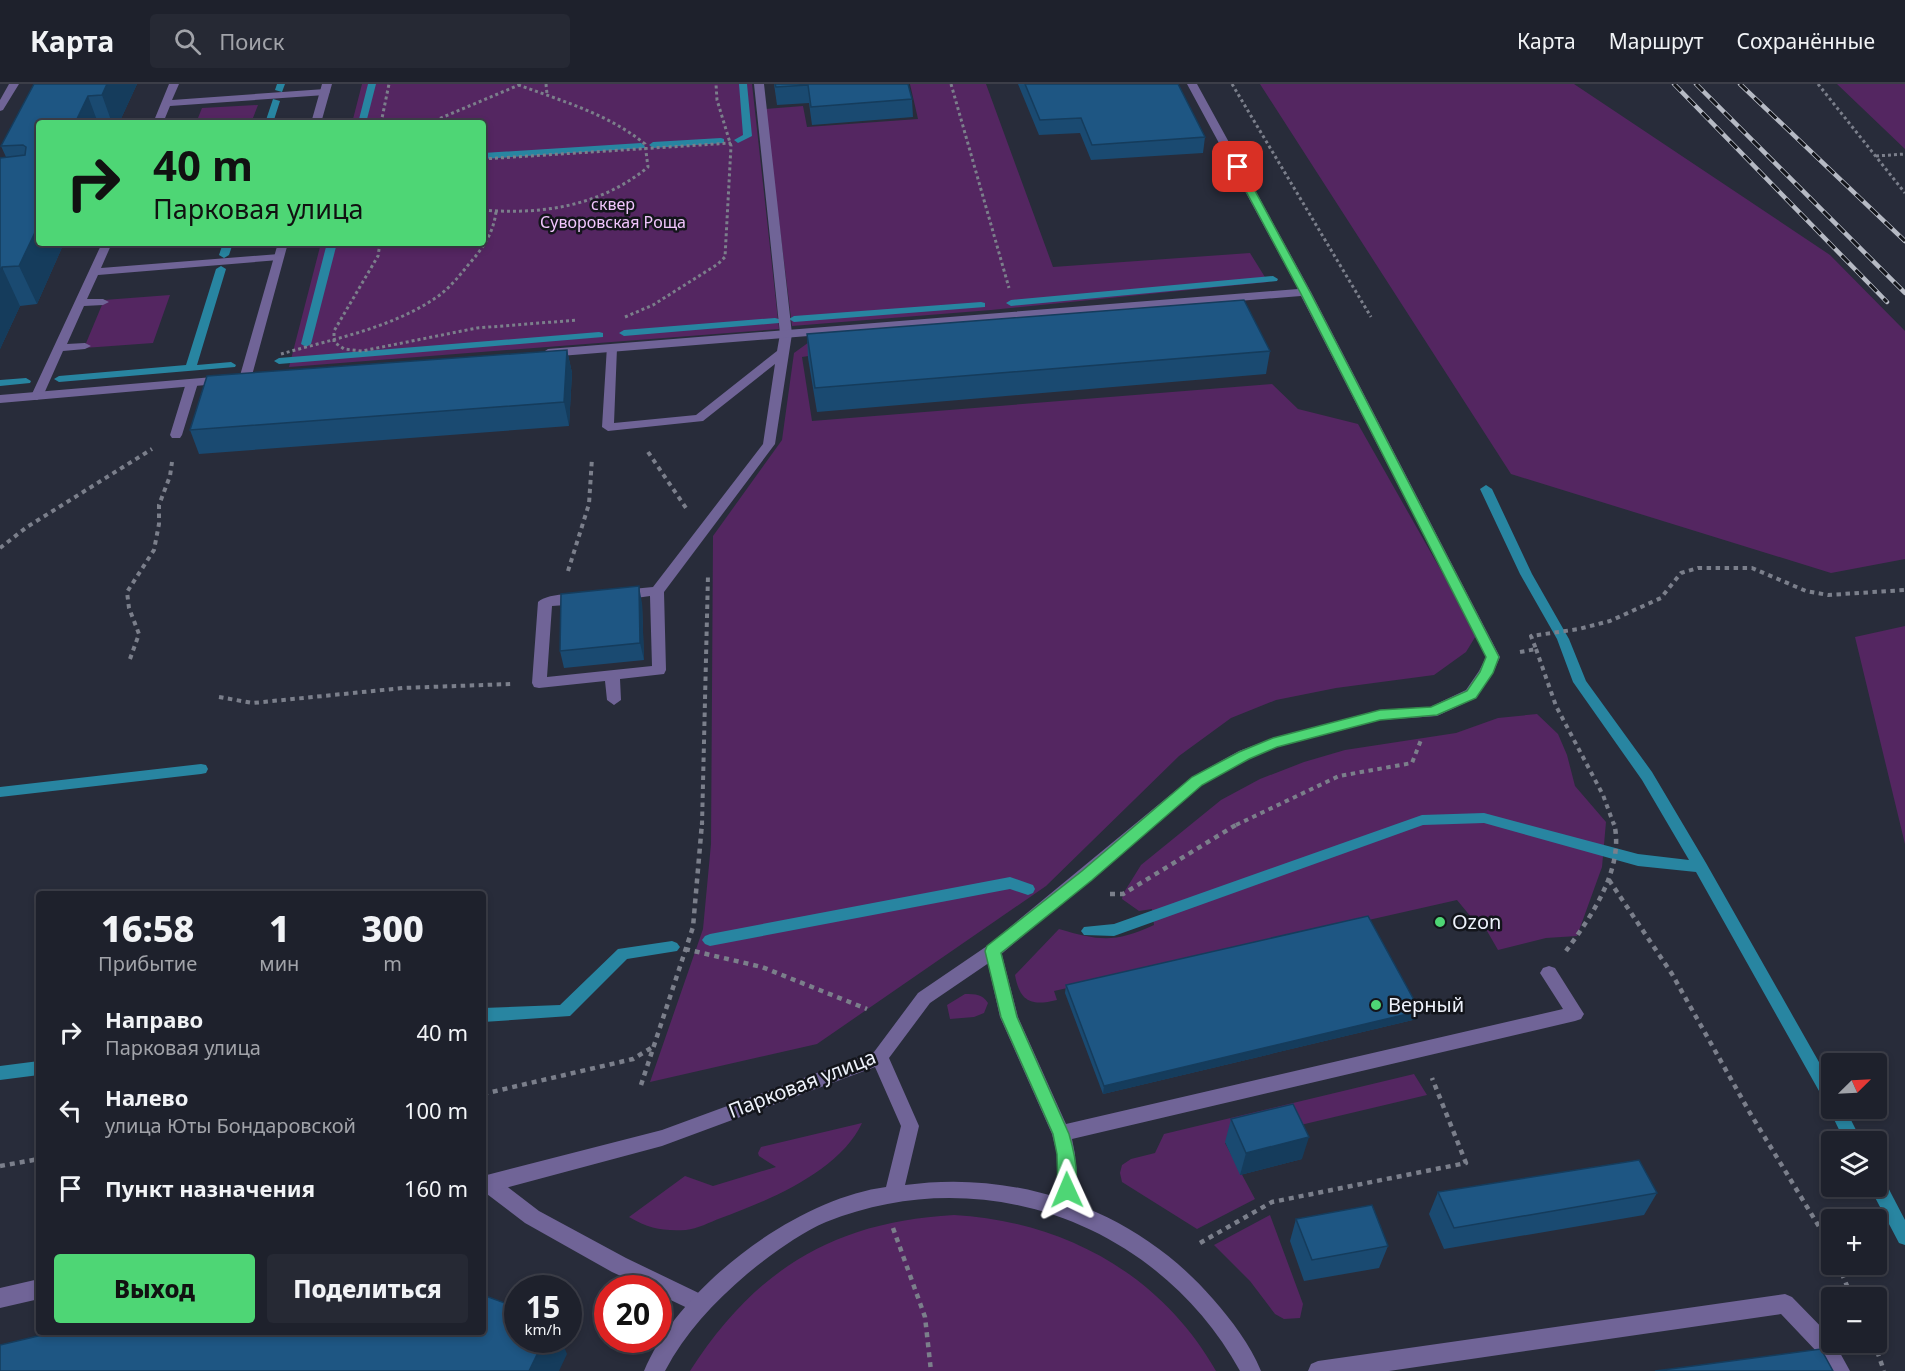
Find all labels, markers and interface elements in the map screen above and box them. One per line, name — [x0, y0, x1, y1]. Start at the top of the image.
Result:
search box — [150, 14, 570, 68]
text: Карта — [30, 22, 114, 60]
icon: search — [171, 25, 204, 58]
text: Поиск — [219, 26, 285, 56]
text: Карта — [1517, 27, 1576, 55]
text: Маршрут — [1609, 27, 1704, 55]
text: Сохранённые — [1737, 27, 1875, 55]
text: 40 m — [153, 136, 253, 193]
pin — [1212, 141, 1263, 192]
icon: right — [54, 144, 132, 222]
icon: arrive — [1221, 150, 1254, 183]
text: Парковая улица — [153, 190, 363, 227]
park label: сквер Суворовская Роща — [540, 193, 686, 233]
text: 16:58 — [101, 904, 194, 953]
text: 1 — [269, 904, 290, 953]
text: 300 — [361, 904, 424, 953]
place label: Ozon — [1452, 908, 1501, 935]
marker: Ozon — [1433, 915, 1447, 929]
text: Прибытие — [98, 950, 197, 977]
text: мин — [259, 950, 299, 977]
text: m — [383, 950, 402, 977]
place label: Верный — [1388, 991, 1464, 1018]
marker: Верный — [1369, 998, 1383, 1012]
text: Направо — [105, 1004, 203, 1034]
icon: right — [54, 1016, 87, 1049]
text: 40 m — [417, 1017, 468, 1047]
text: Парковая улица — [105, 1034, 261, 1061]
street label: Парковая улица — [724, 1043, 879, 1124]
north arrow — [1821, 1053, 1887, 1119]
map controls — [1821, 1053, 1887, 1353]
text: Налево — [105, 1082, 188, 1112]
icon: left — [54, 1094, 87, 1127]
text: 100 m — [404, 1095, 468, 1125]
text: улица Юты Бондаровской — [105, 1112, 356, 1139]
button: layers — [1821, 1131, 1887, 1197]
position arrow — [1035, 1158, 1099, 1222]
icon: arrive — [54, 1172, 87, 1205]
text: Пункт назначения — [105, 1173, 315, 1203]
text: 160 m — [404, 1173, 468, 1203]
button: + — [1821, 1209, 1887, 1275]
button: Выход — [54, 1254, 255, 1323]
button: Поделиться — [267, 1254, 468, 1323]
speed limit sign: 20 — [594, 1275, 672, 1353]
text: 15 — [526, 1286, 560, 1327]
button: − — [1821, 1287, 1887, 1353]
text: km/h — [525, 1319, 561, 1339]

